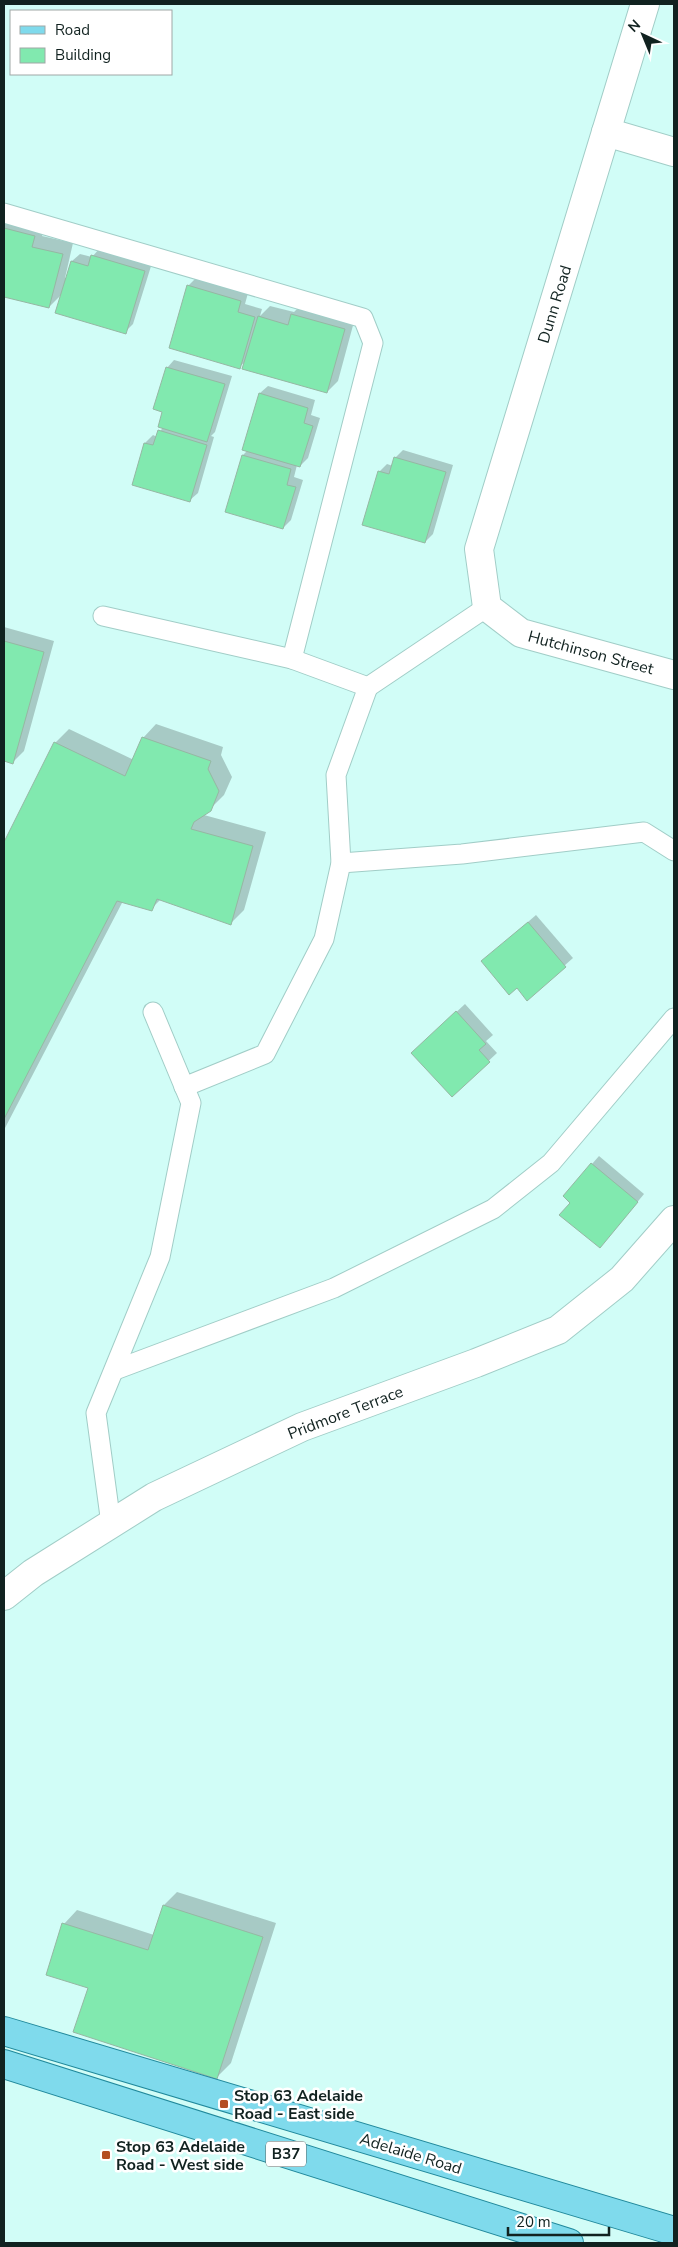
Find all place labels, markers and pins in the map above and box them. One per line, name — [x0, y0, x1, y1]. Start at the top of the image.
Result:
place label: Stop 63 Adelaide Road - East side — [234, 2085, 363, 2125]
marker: Stop 63 Adelaide Road - East side — [218, 2098, 230, 2110]
place label: Stop 63 Adelaide Road - West side — [116, 2136, 245, 2176]
marker: Stop 63 Adelaide Road - West side — [100, 2149, 112, 2161]

